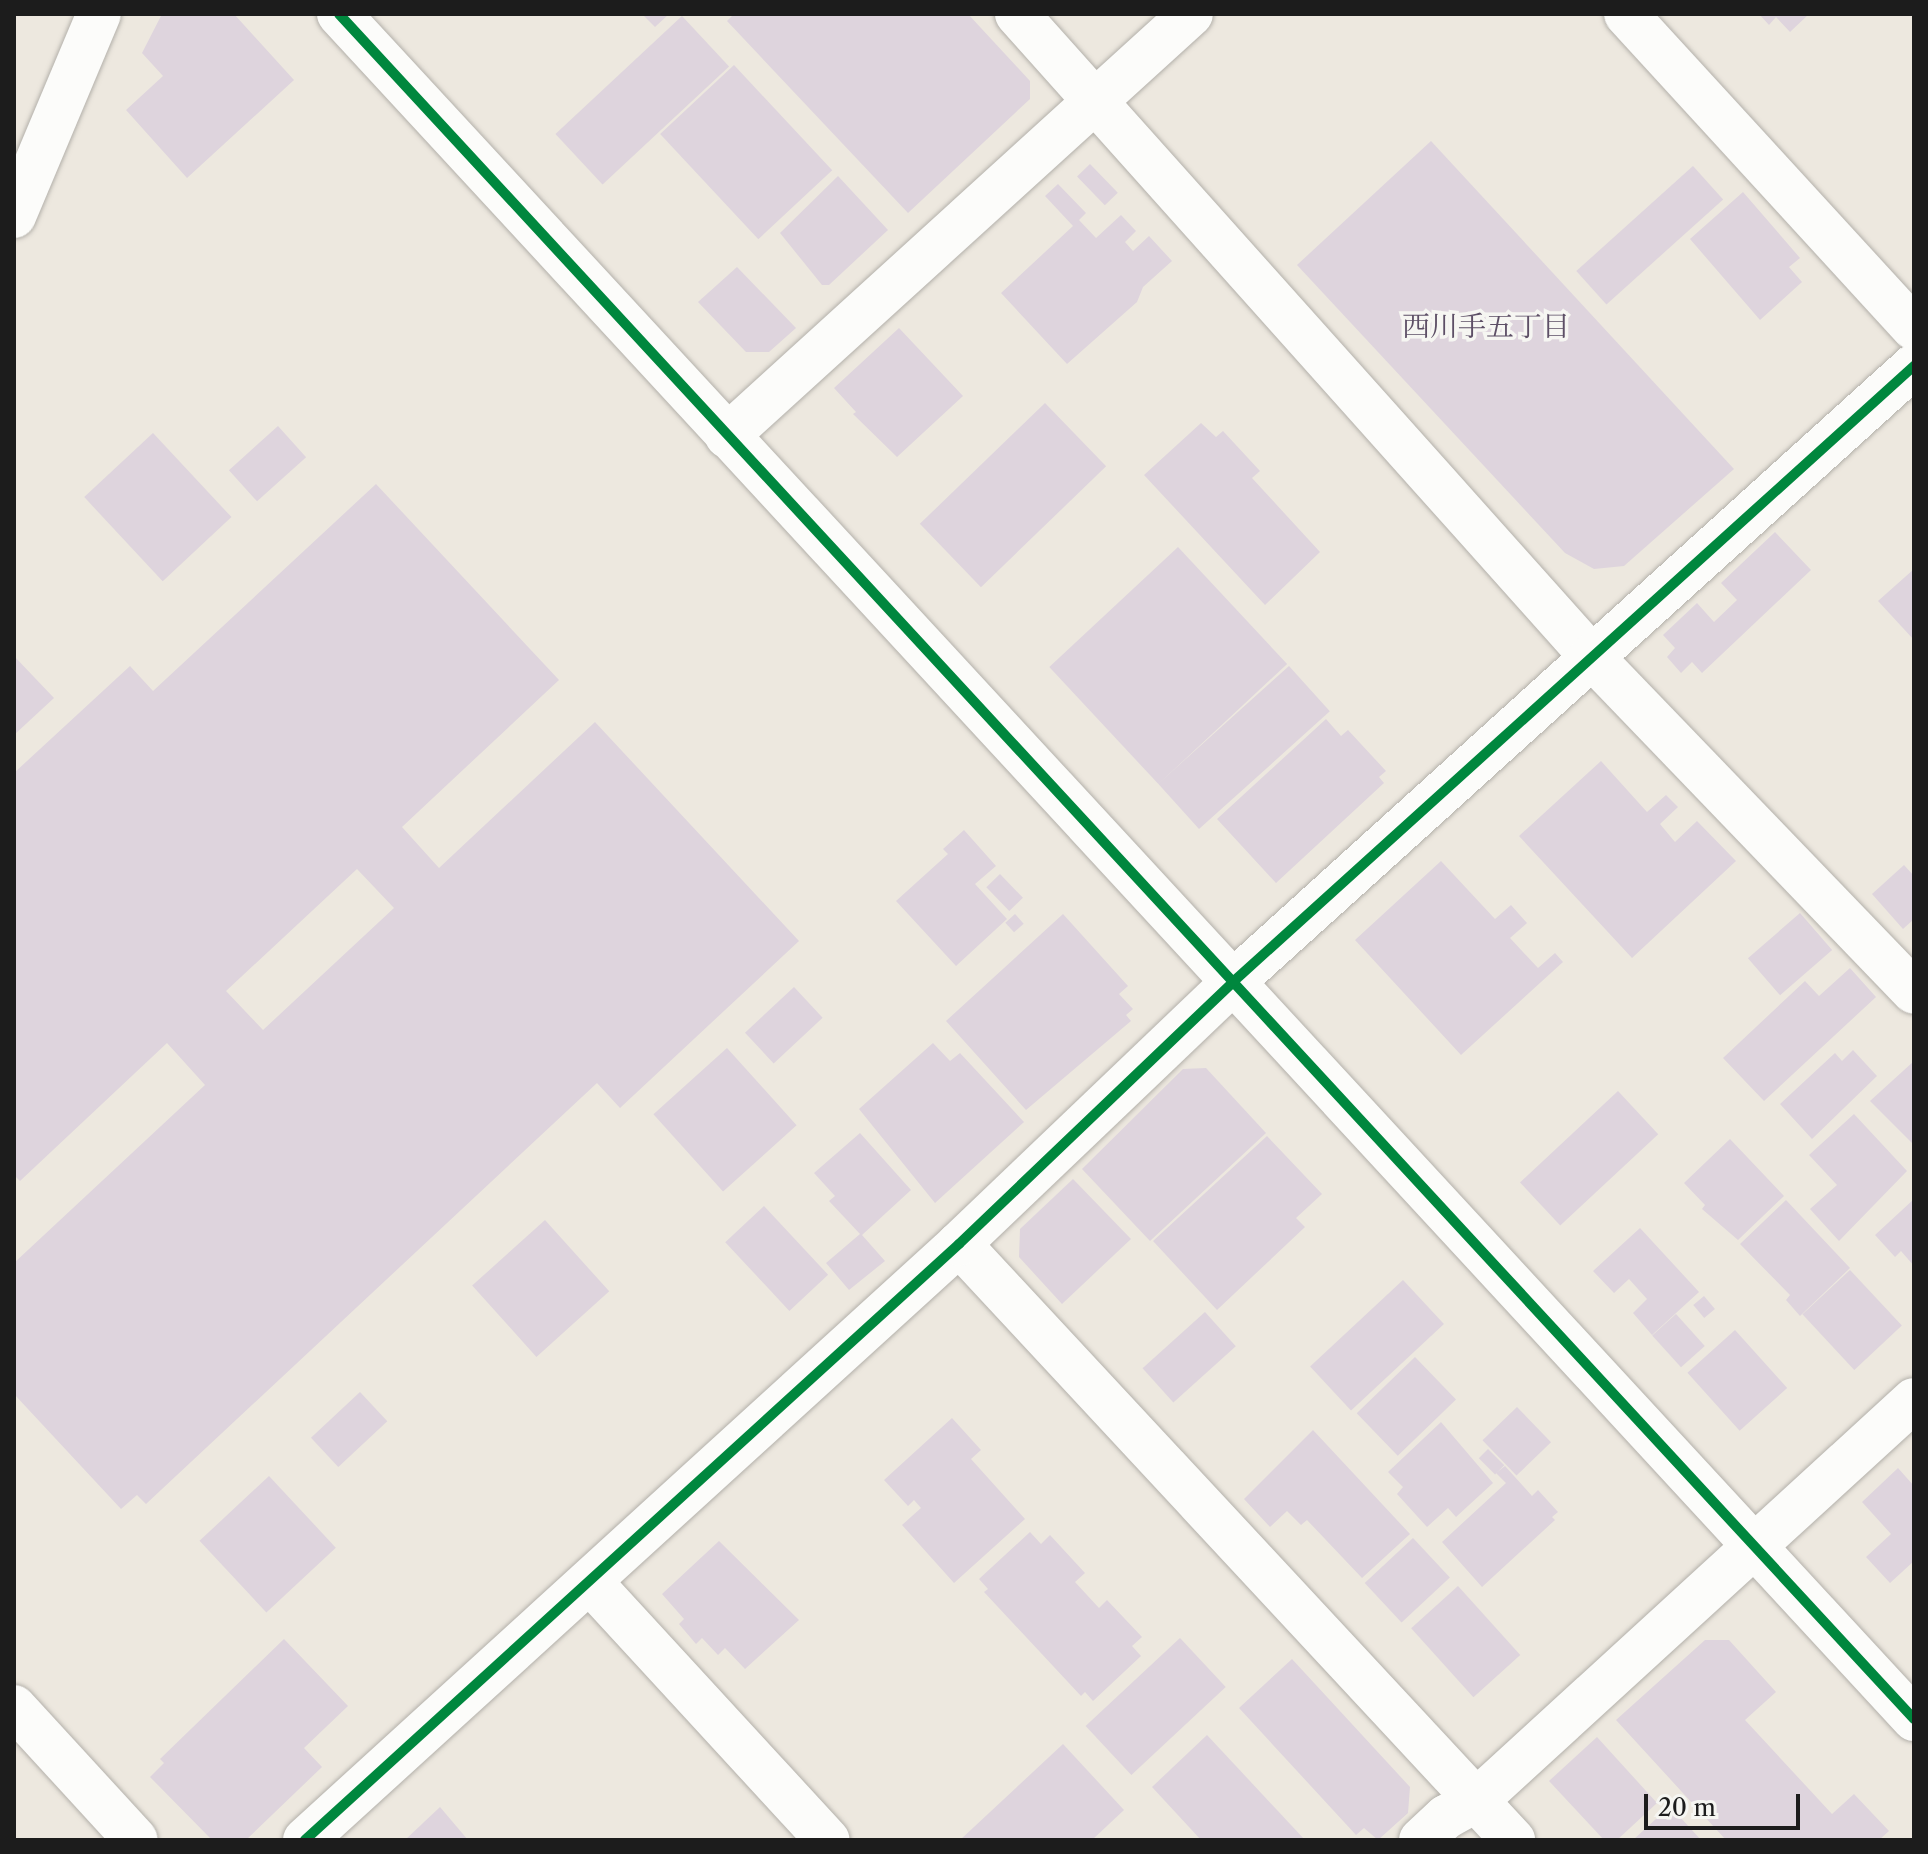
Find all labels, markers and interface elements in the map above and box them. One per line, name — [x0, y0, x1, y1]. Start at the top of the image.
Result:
district label: 西川手五丁目 — [1402, 309, 1570, 343]
scale bar — [1648, 1778, 1804, 1828]
text: 20 m — [1658, 1793, 1716, 1822]

